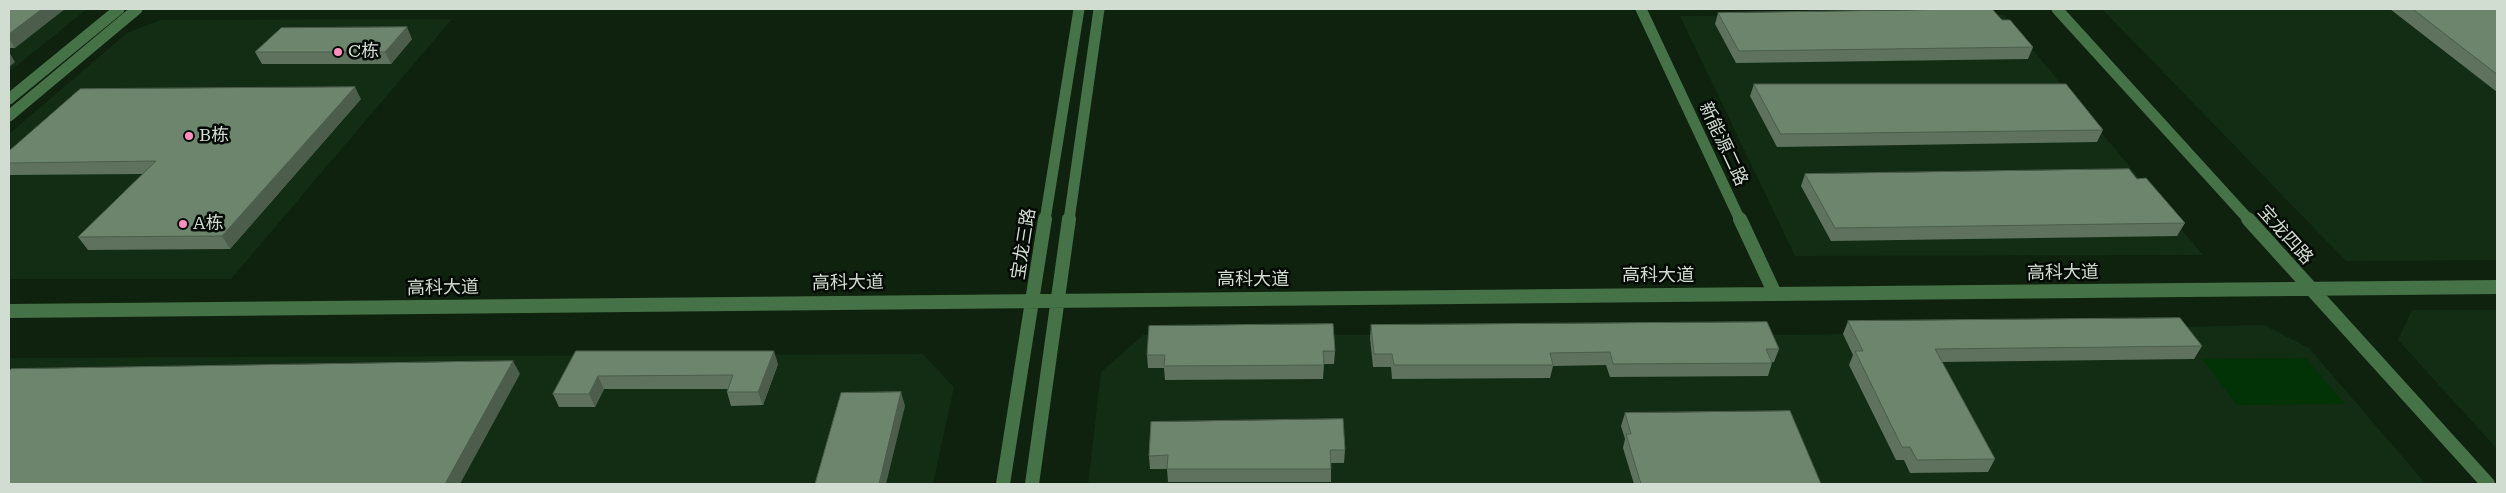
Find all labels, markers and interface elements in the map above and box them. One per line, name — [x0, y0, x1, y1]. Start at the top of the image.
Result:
place label: C栋 — [348, 41, 379, 63]
marker: C栋 — [332, 46, 344, 58]
street label: 新能源二路 — [1694, 99, 1752, 189]
place label: B栋 — [199, 125, 229, 147]
marker: B栋 — [183, 130, 195, 142]
street label: 宝龙四路 — [2253, 201, 2317, 269]
street label: 宝龙三路 — [1008, 207, 1040, 281]
place label: A栋 — [193, 213, 224, 235]
marker: A栋 — [177, 218, 189, 230]
street label: 高科大道 — [2027, 262, 2099, 284]
street label: 高科大道 — [1622, 265, 1694, 287]
street label: 高科大道 — [1217, 269, 1289, 291]
street label: 高科大道 — [812, 272, 884, 294]
street label: 高科大道 — [407, 277, 479, 299]

